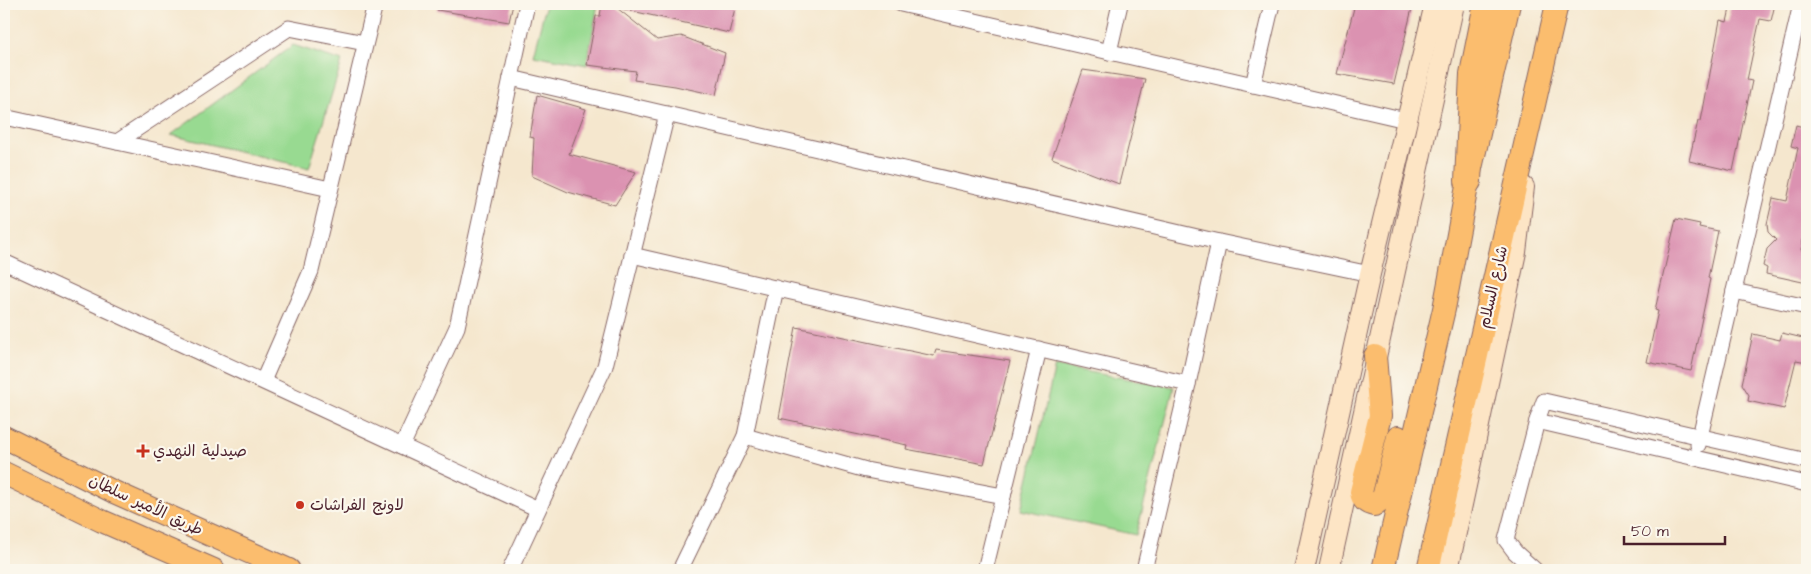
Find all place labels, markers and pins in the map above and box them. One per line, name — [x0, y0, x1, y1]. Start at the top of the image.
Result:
place label: صيدلية النهدي — [153, 440, 247, 462]
marker: صيدلية النهدي — [137, 445, 149, 457]
place label: لاونج الفراشات — [310, 494, 404, 516]
marker: لاونج الفراشات — [294, 499, 306, 511]

